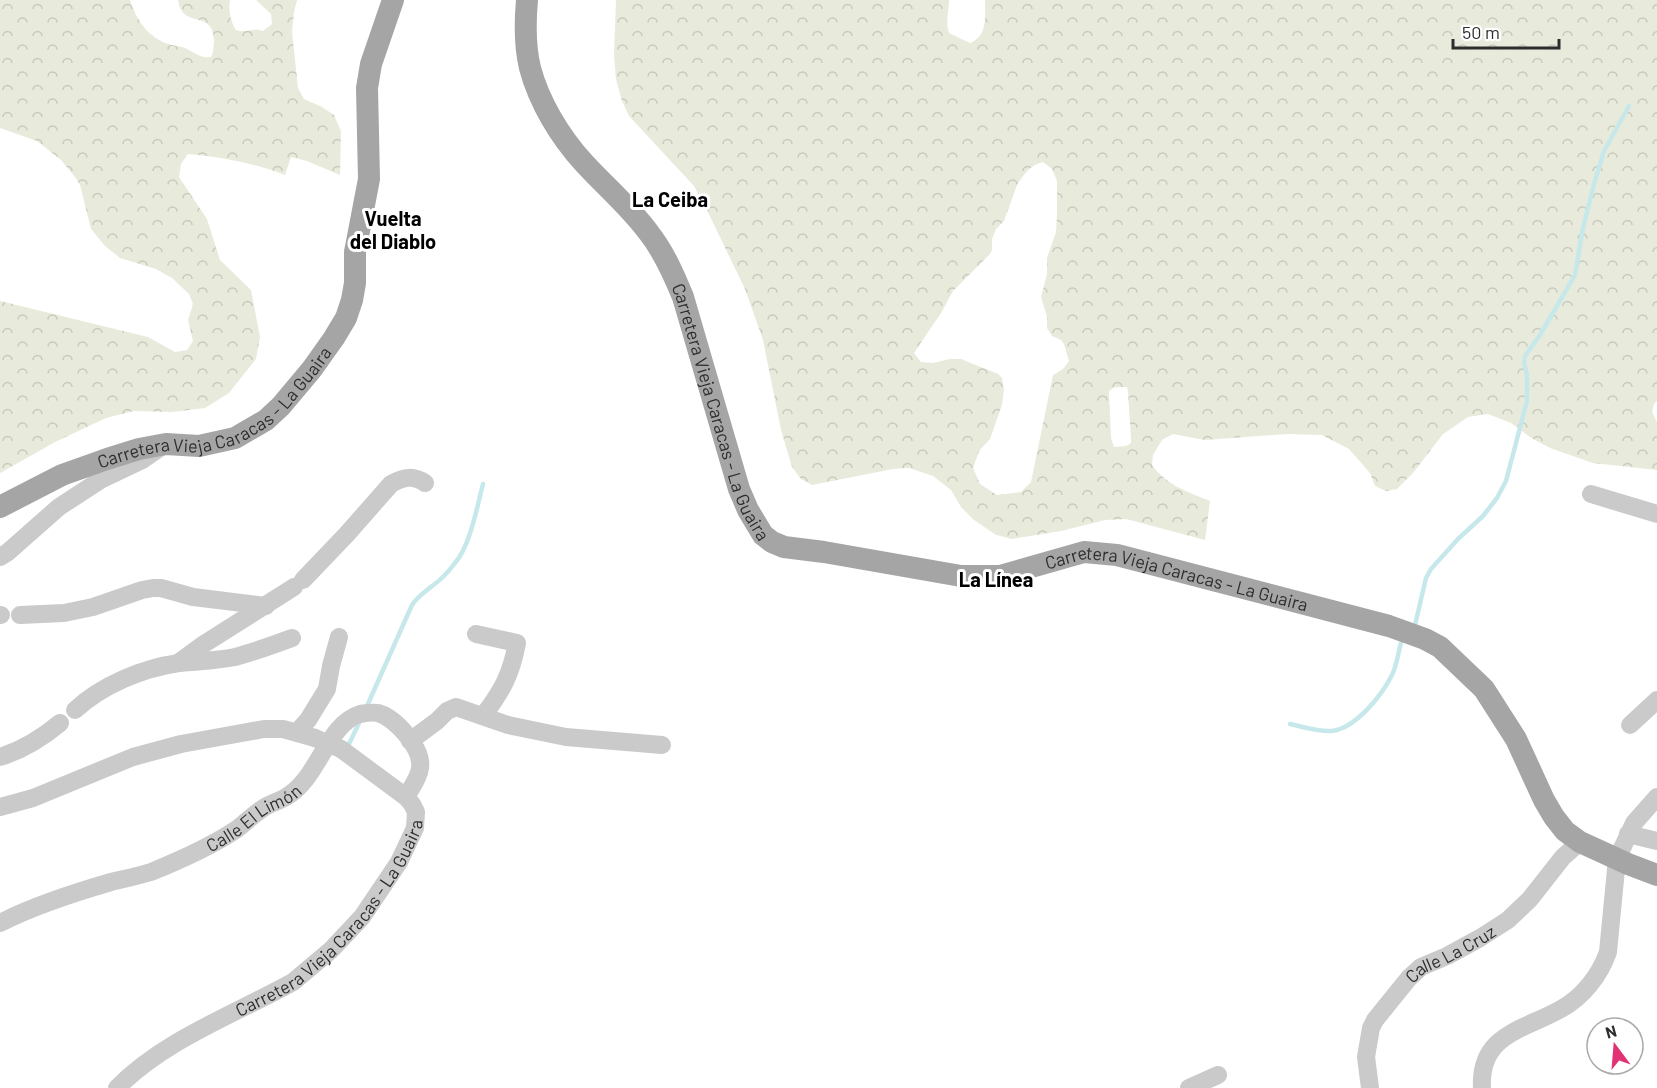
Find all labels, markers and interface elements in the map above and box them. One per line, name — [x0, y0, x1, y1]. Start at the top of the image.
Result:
scale bar — [1453, 12, 1560, 50]
text: 50 m — [1462, 21, 1500, 43]
district label: La Ceiba — [632, 187, 708, 211]
district label: Vuelta del Diablo — [350, 206, 436, 253]
street label: Carretera Vieja Caracas - La Guaira — [667, 280, 775, 544]
street label: Carretera Vieja Caracas - La Guaira — [94, 342, 336, 473]
street label: Carretera Vieja Caracas - La Guaira — [1042, 541, 1310, 615]
district label: La Línea — [959, 567, 1033, 591]
street label: Calle El Limón — [202, 779, 306, 856]
street label: Carretera Vieja Caracas - La Guaira — [232, 819, 426, 1021]
street label: Calle La Cruz — [1400, 920, 1499, 987]
north arrow — [1585, 1016, 1645, 1076]
text: N — [1603, 1021, 1618, 1042]

